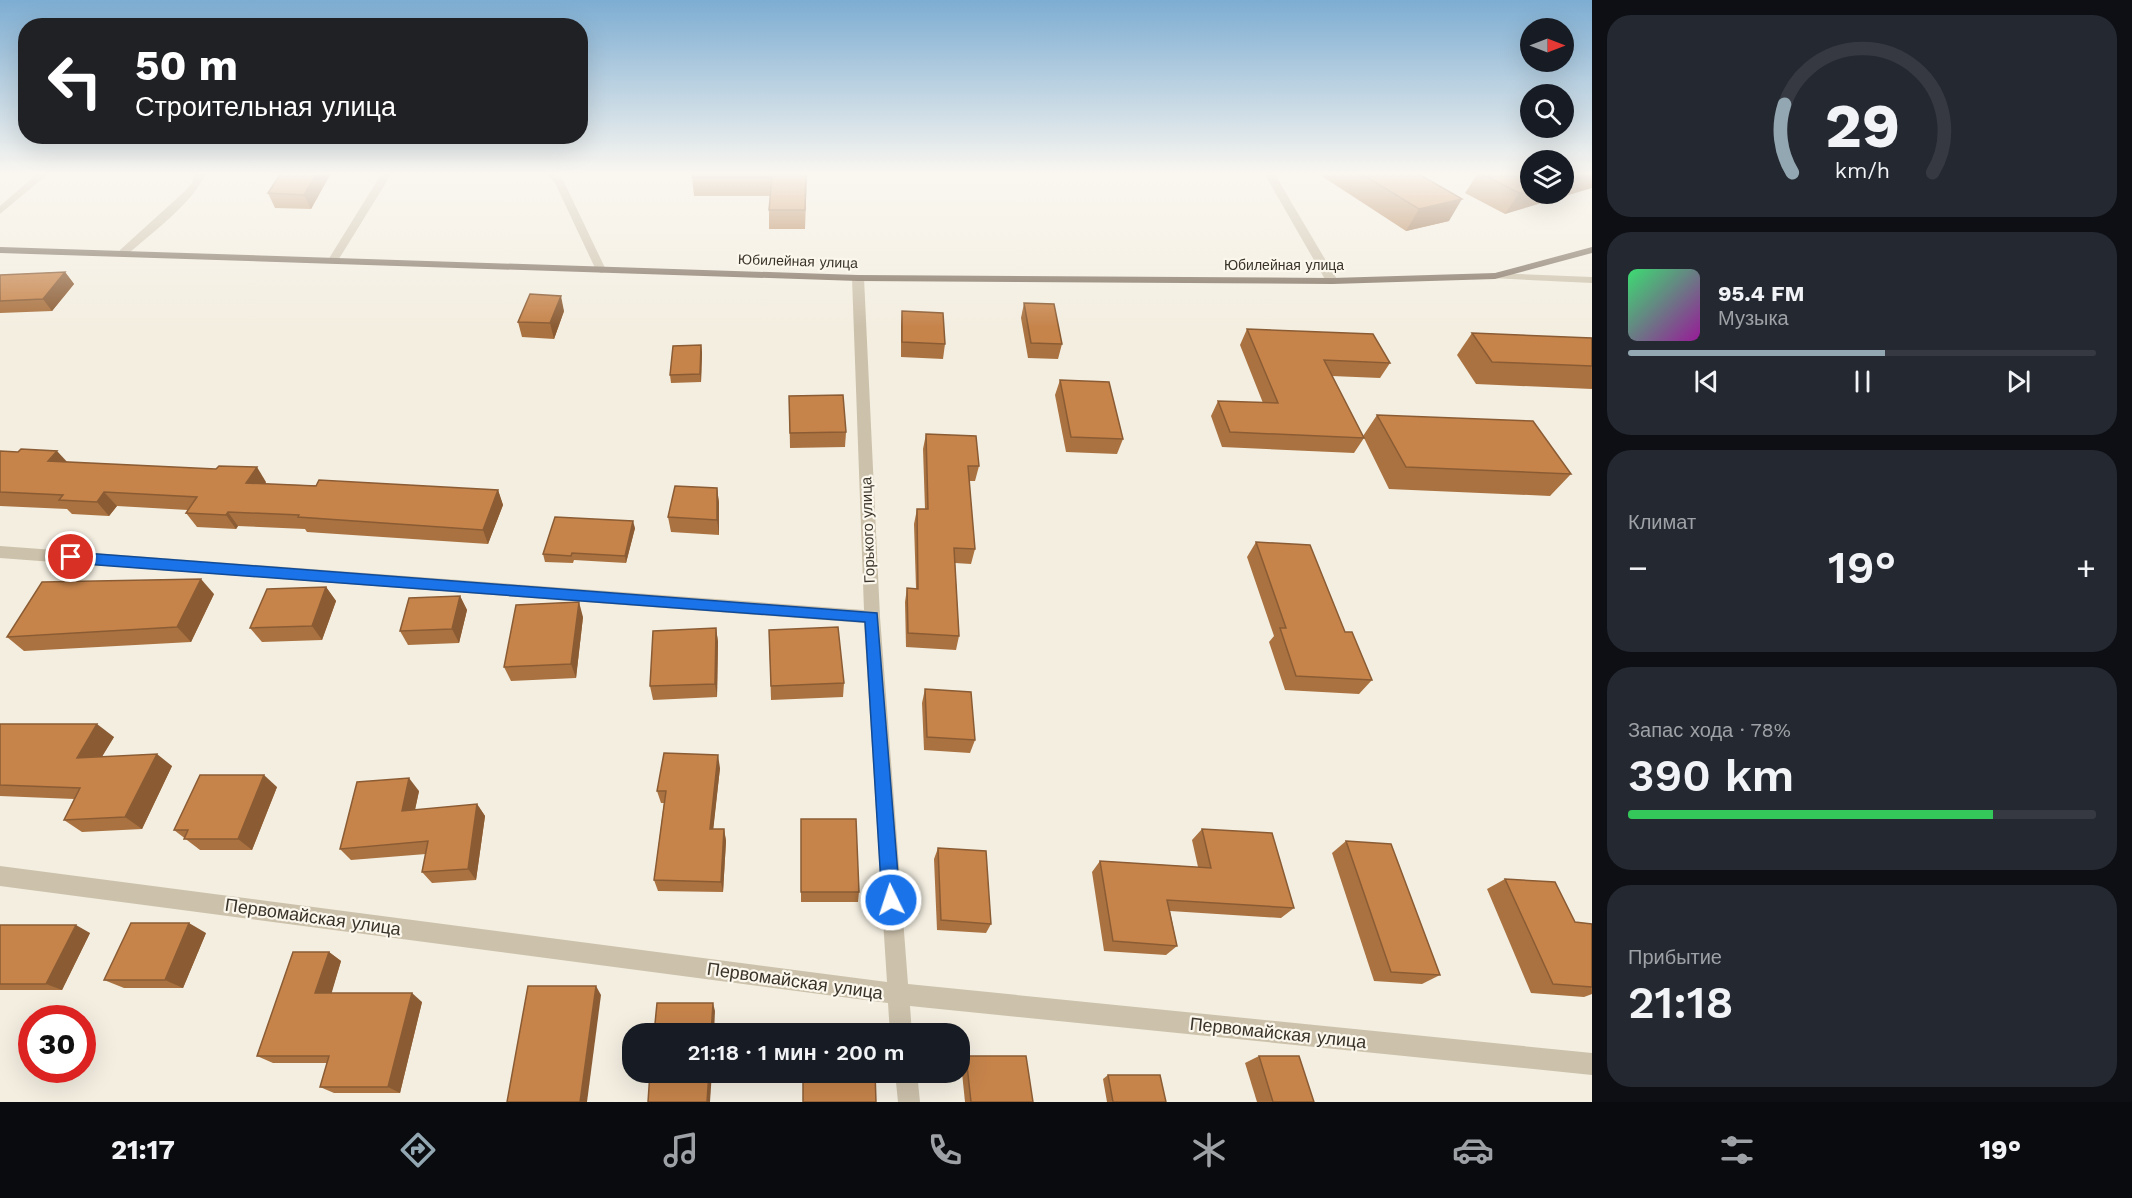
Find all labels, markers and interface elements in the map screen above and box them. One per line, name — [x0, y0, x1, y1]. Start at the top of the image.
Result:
north arrow — [1520, 18, 1574, 72]
map controls — [1520, 18, 1574, 204]
text: 50 m — [135, 41, 238, 90]
icon: left — [36, 42, 114, 120]
button: search — [1520, 84, 1574, 138]
text: 29 — [1824, 89, 1900, 162]
text: Строительная улица — [135, 91, 396, 123]
button: layers — [1520, 150, 1574, 204]
text: km/h — [1834, 159, 1890, 184]
street label: Юбилейная улица — [738, 251, 859, 271]
street label: Юбилейная улица — [1224, 257, 1344, 273]
text: 95.4 FM — [1718, 281, 1805, 306]
text: Музыка — [1718, 306, 1789, 330]
icon: previous — [1690, 365, 1723, 398]
icon: pause — [1846, 365, 1879, 398]
icon: next — [2002, 365, 2035, 398]
street label: Горького улица — [857, 476, 879, 584]
text: Климат — [1628, 510, 1696, 534]
pin — [45, 531, 96, 582]
icon: arrive — [54, 540, 87, 573]
text: 19° — [1828, 541, 1896, 594]
text: − — [1628, 548, 1648, 587]
text: + — [2076, 548, 2096, 587]
text: Запас хода · 78% — [1628, 718, 1791, 742]
text: 390 km — [1628, 749, 1794, 802]
position arrow — [859, 868, 923, 932]
street label: Первомайская улица — [224, 894, 403, 939]
text: Прибытие — [1628, 945, 1722, 969]
street label: Первомайская улица — [706, 958, 885, 1003]
text: 21:18 — [1628, 976, 1734, 1029]
speed limit sign: 30 — [18, 1005, 96, 1083]
street label: Первомайская улица — [1189, 1013, 1368, 1052]
text: 21:18 · 1 мин · 200 m — [687, 1040, 905, 1065]
icon: directions — [397, 1129, 439, 1171]
icon: music — [660, 1129, 702, 1171]
icon: phone — [924, 1129, 966, 1171]
icon: climate — [1188, 1129, 1230, 1171]
icon: car — [1452, 1129, 1494, 1171]
icon: filters — [1716, 1129, 1758, 1171]
text: 21:17 — [111, 1134, 175, 1166]
text: 19° — [1979, 1134, 2021, 1166]

